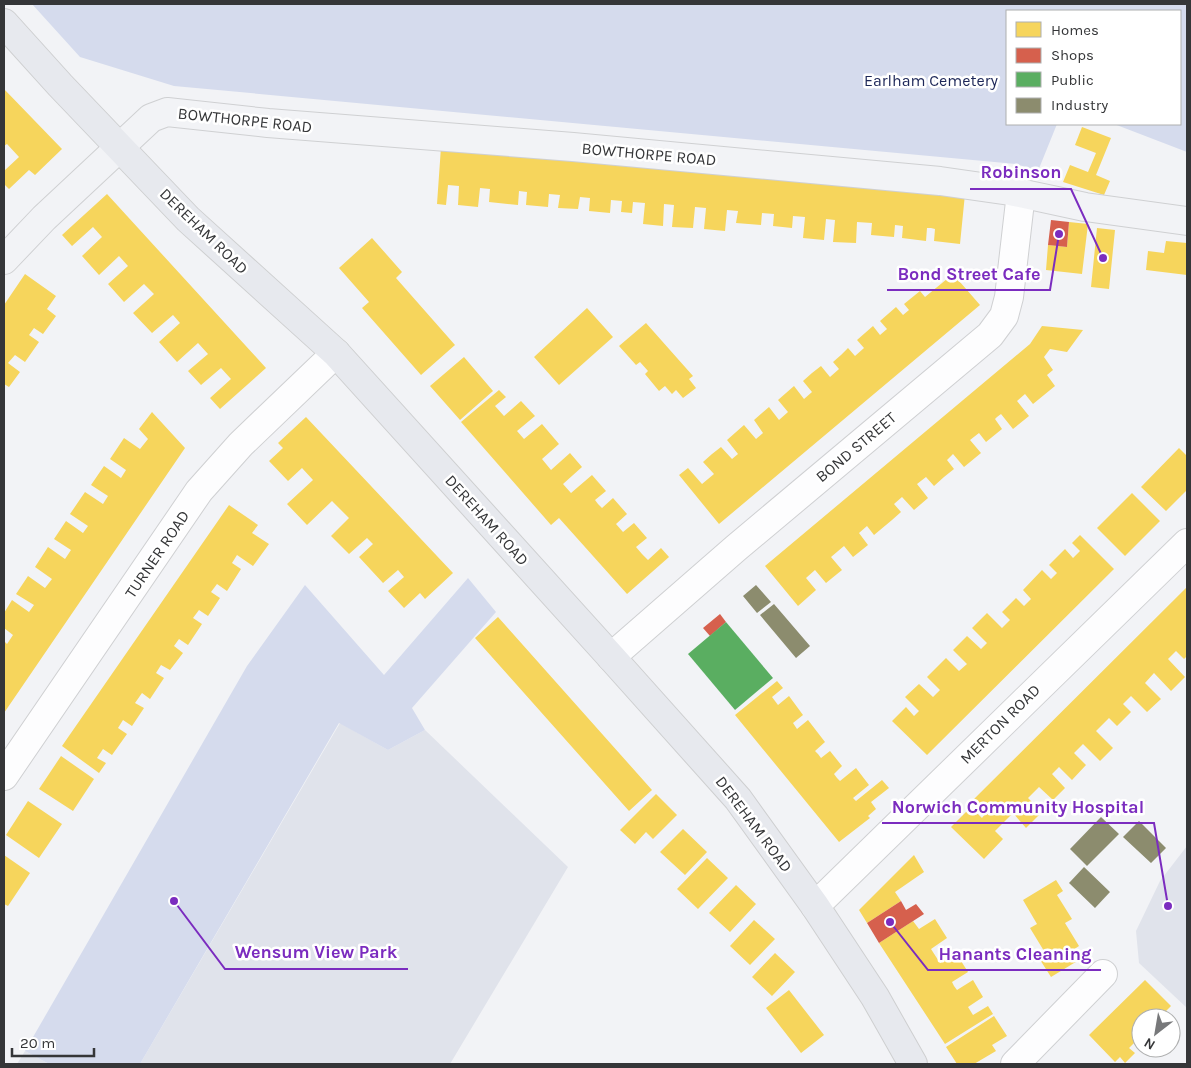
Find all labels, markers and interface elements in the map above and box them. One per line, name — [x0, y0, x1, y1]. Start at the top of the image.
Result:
legend — [1006, 10, 1181, 125]
text: Homes — [1051, 21, 1099, 39]
text: Shops — [1051, 46, 1094, 64]
park label: Earlham Cemetery — [864, 71, 999, 90]
text: Public — [1051, 71, 1094, 89]
text: Industry — [1051, 96, 1108, 114]
street label: BOWTHORPE ROAD — [177, 103, 313, 137]
street label: BOWTHORPE ROAD — [581, 139, 717, 169]
callout: Robinson — [970, 156, 1071, 189]
text: Robinson — [981, 161, 1061, 183]
street label: DEREHAM ROAD — [156, 184, 252, 278]
callout: Bond Street Cafe — [887, 257, 1050, 290]
text: Bond Street Cafe — [897, 263, 1041, 285]
street label: BOND STREET — [812, 408, 900, 486]
street label: DEREHAM ROAD — [441, 471, 533, 569]
street label: TURNER ROAD — [121, 507, 193, 601]
street label: MERTON ROAD — [956, 680, 1044, 768]
street label: DEREHAM ROAD — [712, 772, 796, 876]
callout: Norwich Community Hospital — [882, 790, 1154, 823]
text: Norwich Community Hospital — [892, 796, 1144, 818]
callout: Wensum View Park — [225, 936, 408, 969]
callout: Hanants Cleaning — [928, 937, 1101, 970]
text: Wensum View Park — [235, 941, 398, 963]
text: Hanants Cleaning — [938, 943, 1092, 965]
north arrow — [1131, 1008, 1181, 1058]
scale bar — [12, 1026, 95, 1058]
text: 20 m — [20, 1034, 55, 1052]
text: N — [1141, 1034, 1158, 1054]

